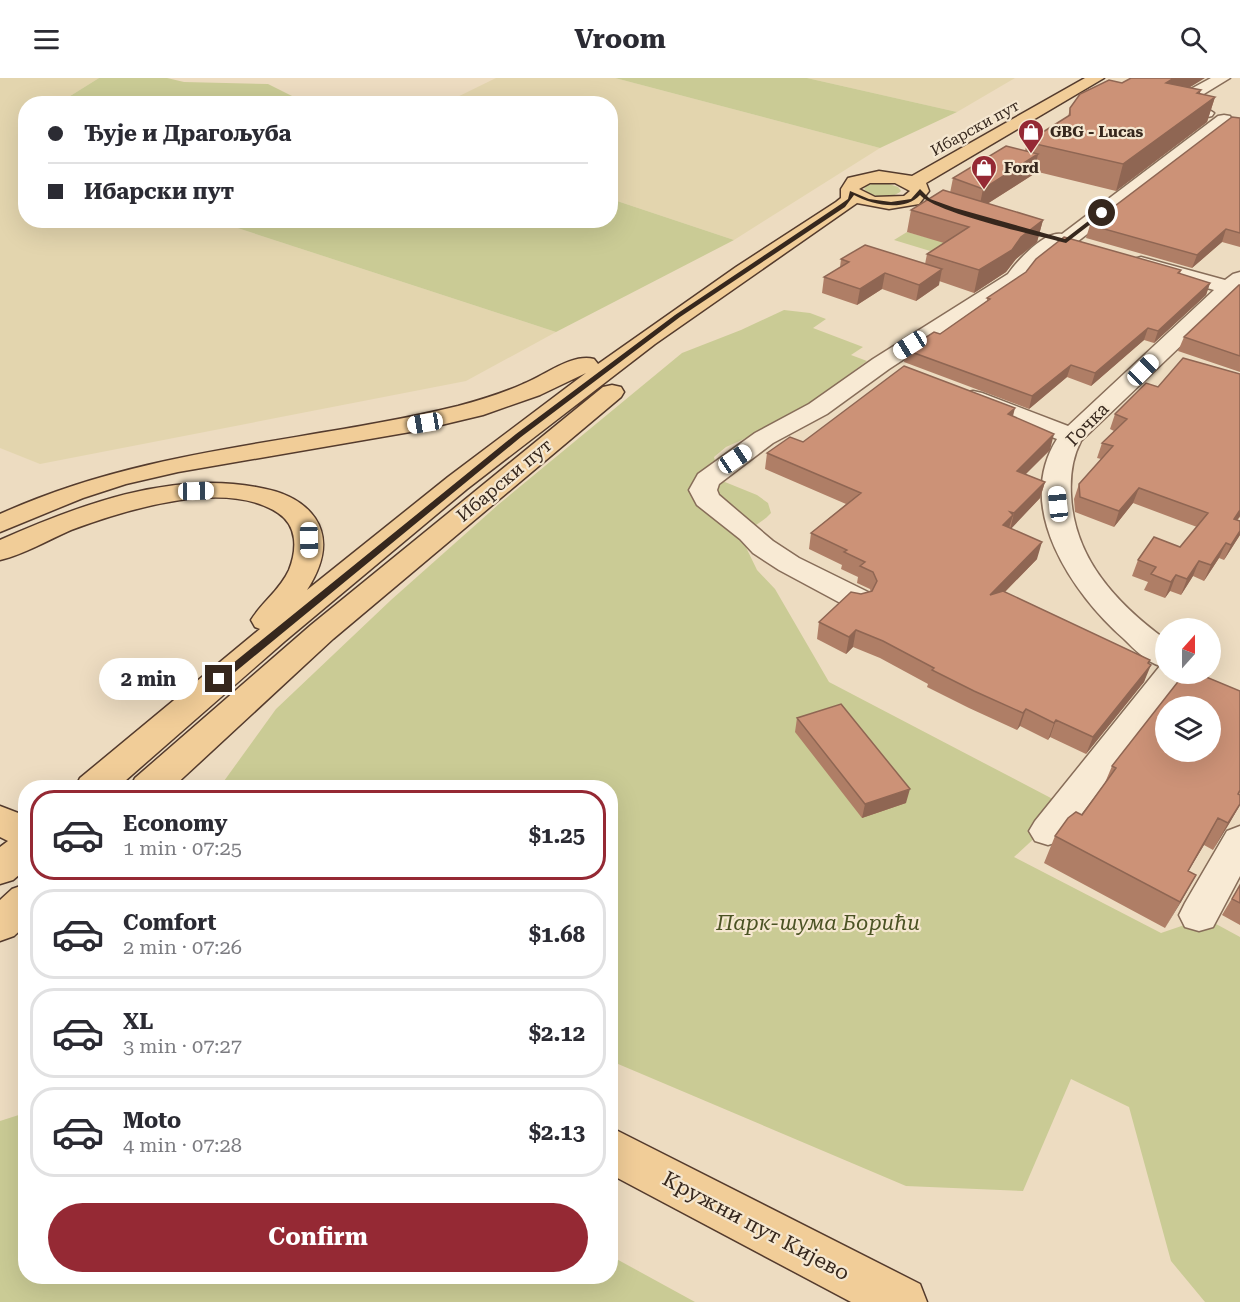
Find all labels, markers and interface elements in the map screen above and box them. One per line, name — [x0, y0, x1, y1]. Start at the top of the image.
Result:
icon: menu — [30, 23, 63, 56]
text: Vroom — [574, 23, 666, 55]
icon: search — [1177, 23, 1210, 56]
street label: Ибарски пут — [928, 96, 1022, 160]
shop icon: GBG - Lucas — [1016, 117, 1046, 155]
text: Ђује и Драгољуба — [84, 121, 291, 146]
place label: GBG - Lucas — [1050, 123, 1144, 141]
shop icon: Ford — [969, 153, 999, 191]
place label: Ford — [1004, 159, 1039, 177]
text: Ибарски пут — [84, 179, 234, 204]
route start — [1088, 199, 1115, 226]
car — [890, 328, 930, 362]
car — [1124, 351, 1162, 389]
street label: Гочка — [1061, 398, 1113, 450]
car — [406, 411, 444, 435]
street label: Ибарски пут — [452, 434, 556, 526]
car — [715, 441, 755, 477]
car — [178, 482, 214, 500]
car — [1047, 485, 1069, 523]
car — [300, 522, 318, 558]
north arrow — [1155, 618, 1221, 684]
map controls — [1155, 618, 1221, 762]
callout: 2 min — [99, 658, 198, 700]
route end — [205, 665, 232, 692]
text: 2 min — [121, 667, 176, 691]
button: layers — [1155, 696, 1221, 762]
icon: car — [51, 808, 105, 862]
text: Economy — [123, 811, 227, 836]
text: $1.25 — [529, 823, 585, 848]
text: 1 min · 07:25 — [123, 836, 242, 860]
icon: car — [51, 907, 105, 961]
text: Comfort — [123, 910, 216, 935]
park label: Парк-шума Борићи — [715, 911, 920, 935]
text: $1.68 — [529, 922, 585, 947]
text: 2 min · 07:26 — [123, 935, 242, 959]
icon: car — [51, 1006, 105, 1060]
text: XL — [123, 1009, 153, 1034]
text: $2.12 — [529, 1021, 585, 1046]
text: 3 min · 07:27 — [123, 1034, 242, 1058]
icon: car — [51, 1105, 105, 1159]
text: Moto — [123, 1108, 181, 1133]
text: $2.13 — [529, 1120, 585, 1145]
text: 4 min · 07:28 — [123, 1133, 242, 1157]
street label: Кружни пут Кијево — [659, 1167, 853, 1285]
button: Confirm — [48, 1203, 588, 1272]

